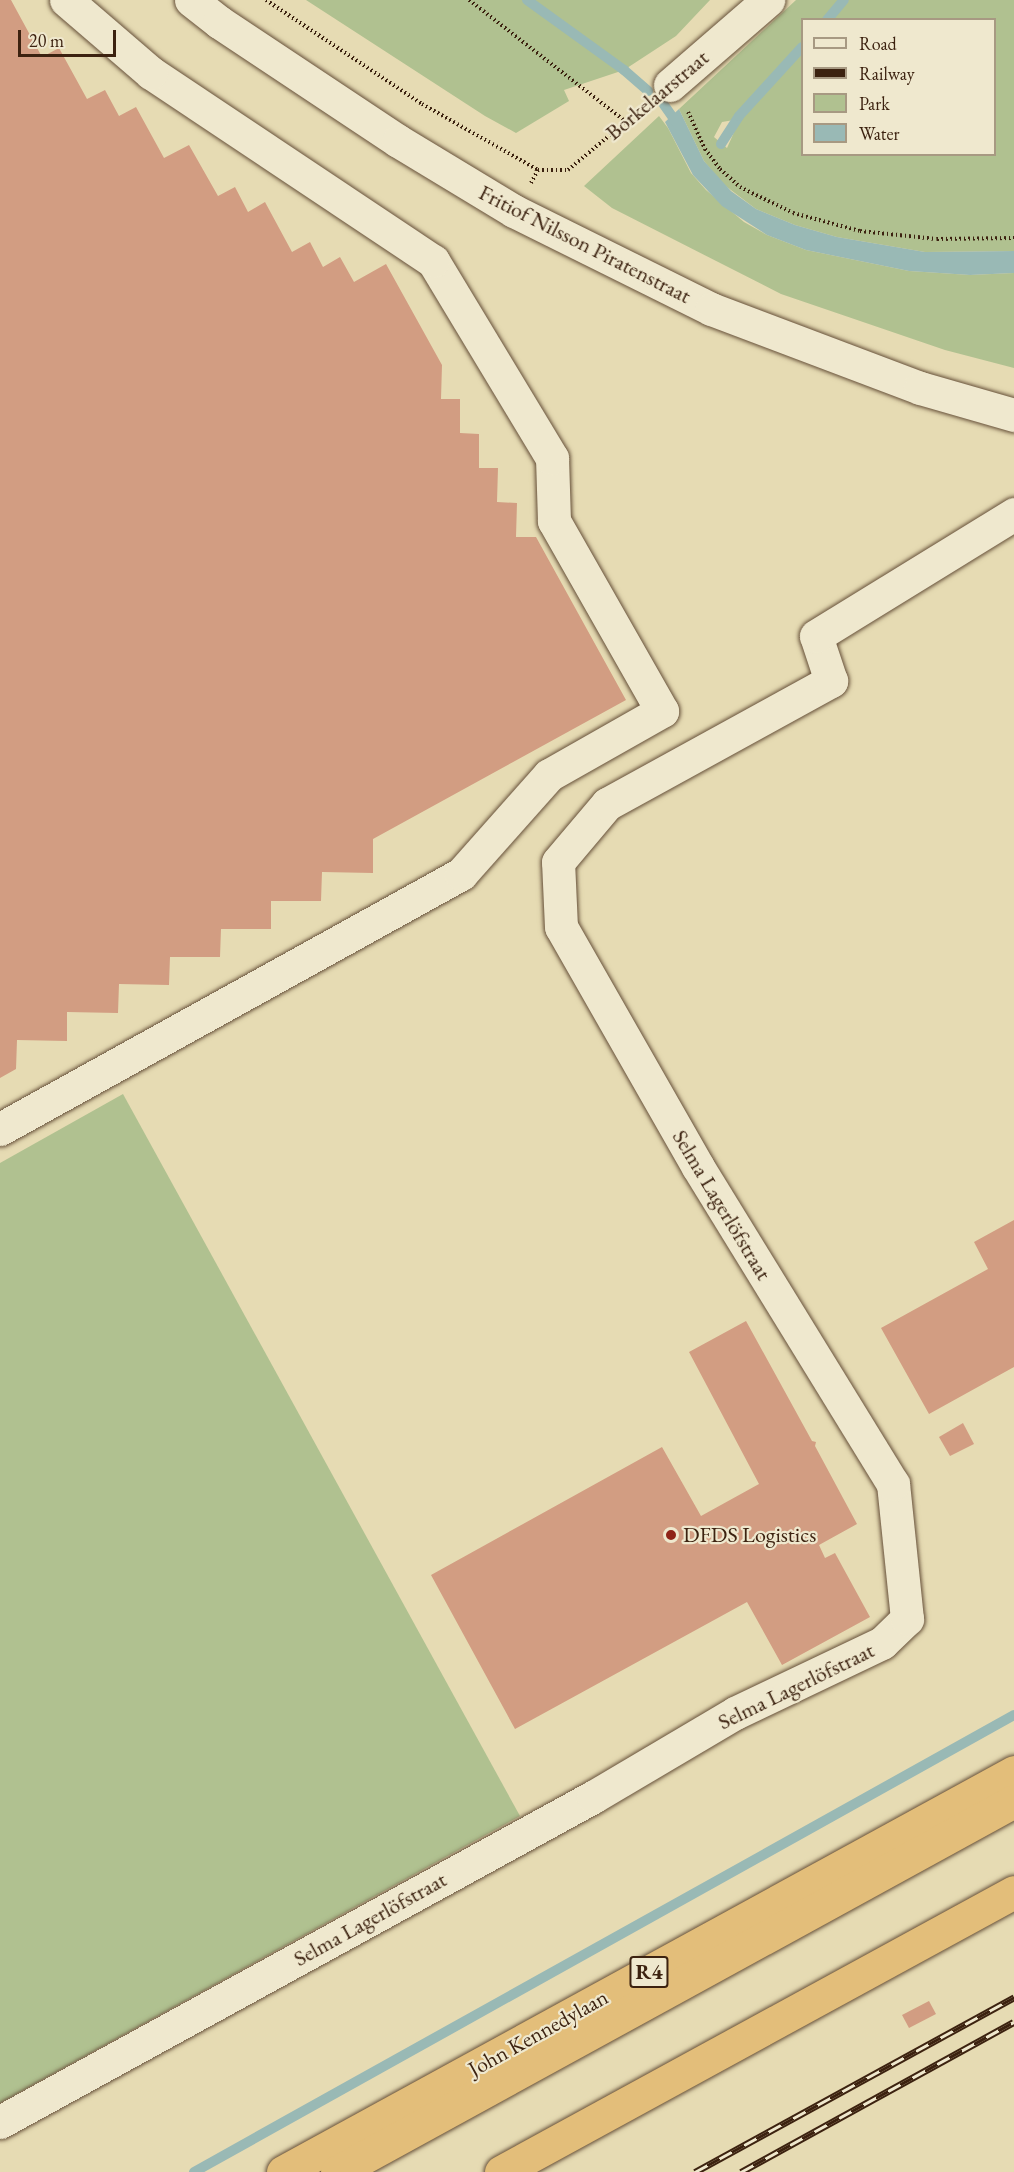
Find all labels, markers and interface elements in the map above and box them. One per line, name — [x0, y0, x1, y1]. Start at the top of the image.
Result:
scale bar — [21, 18, 118, 56]
legend — [801, 18, 996, 156]
text: 20 m — [29, 29, 64, 52]
text: Road — [859, 32, 897, 55]
street label: Borkelaarstraat — [600, 44, 714, 146]
text: Railway — [859, 62, 915, 85]
text: Park — [859, 92, 890, 115]
text: Water — [859, 122, 900, 145]
street label: Fritiof Nilsson Piratenstraat — [475, 179, 695, 309]
street label: Selma Lagerlöfstraat — [667, 1125, 777, 1285]
place label: DFDS Logistics — [683, 1522, 816, 1548]
marker: DFDS Logistics — [664, 1528, 678, 1542]
street label: Selma Lagerlöfstraat — [714, 1637, 878, 1735]
street label: Selma Lagerlöfstraat — [289, 1866, 451, 1972]
road number: R4 — [628, 1954, 670, 1990]
street label: John Kennedylaan — [463, 1984, 613, 2082]

